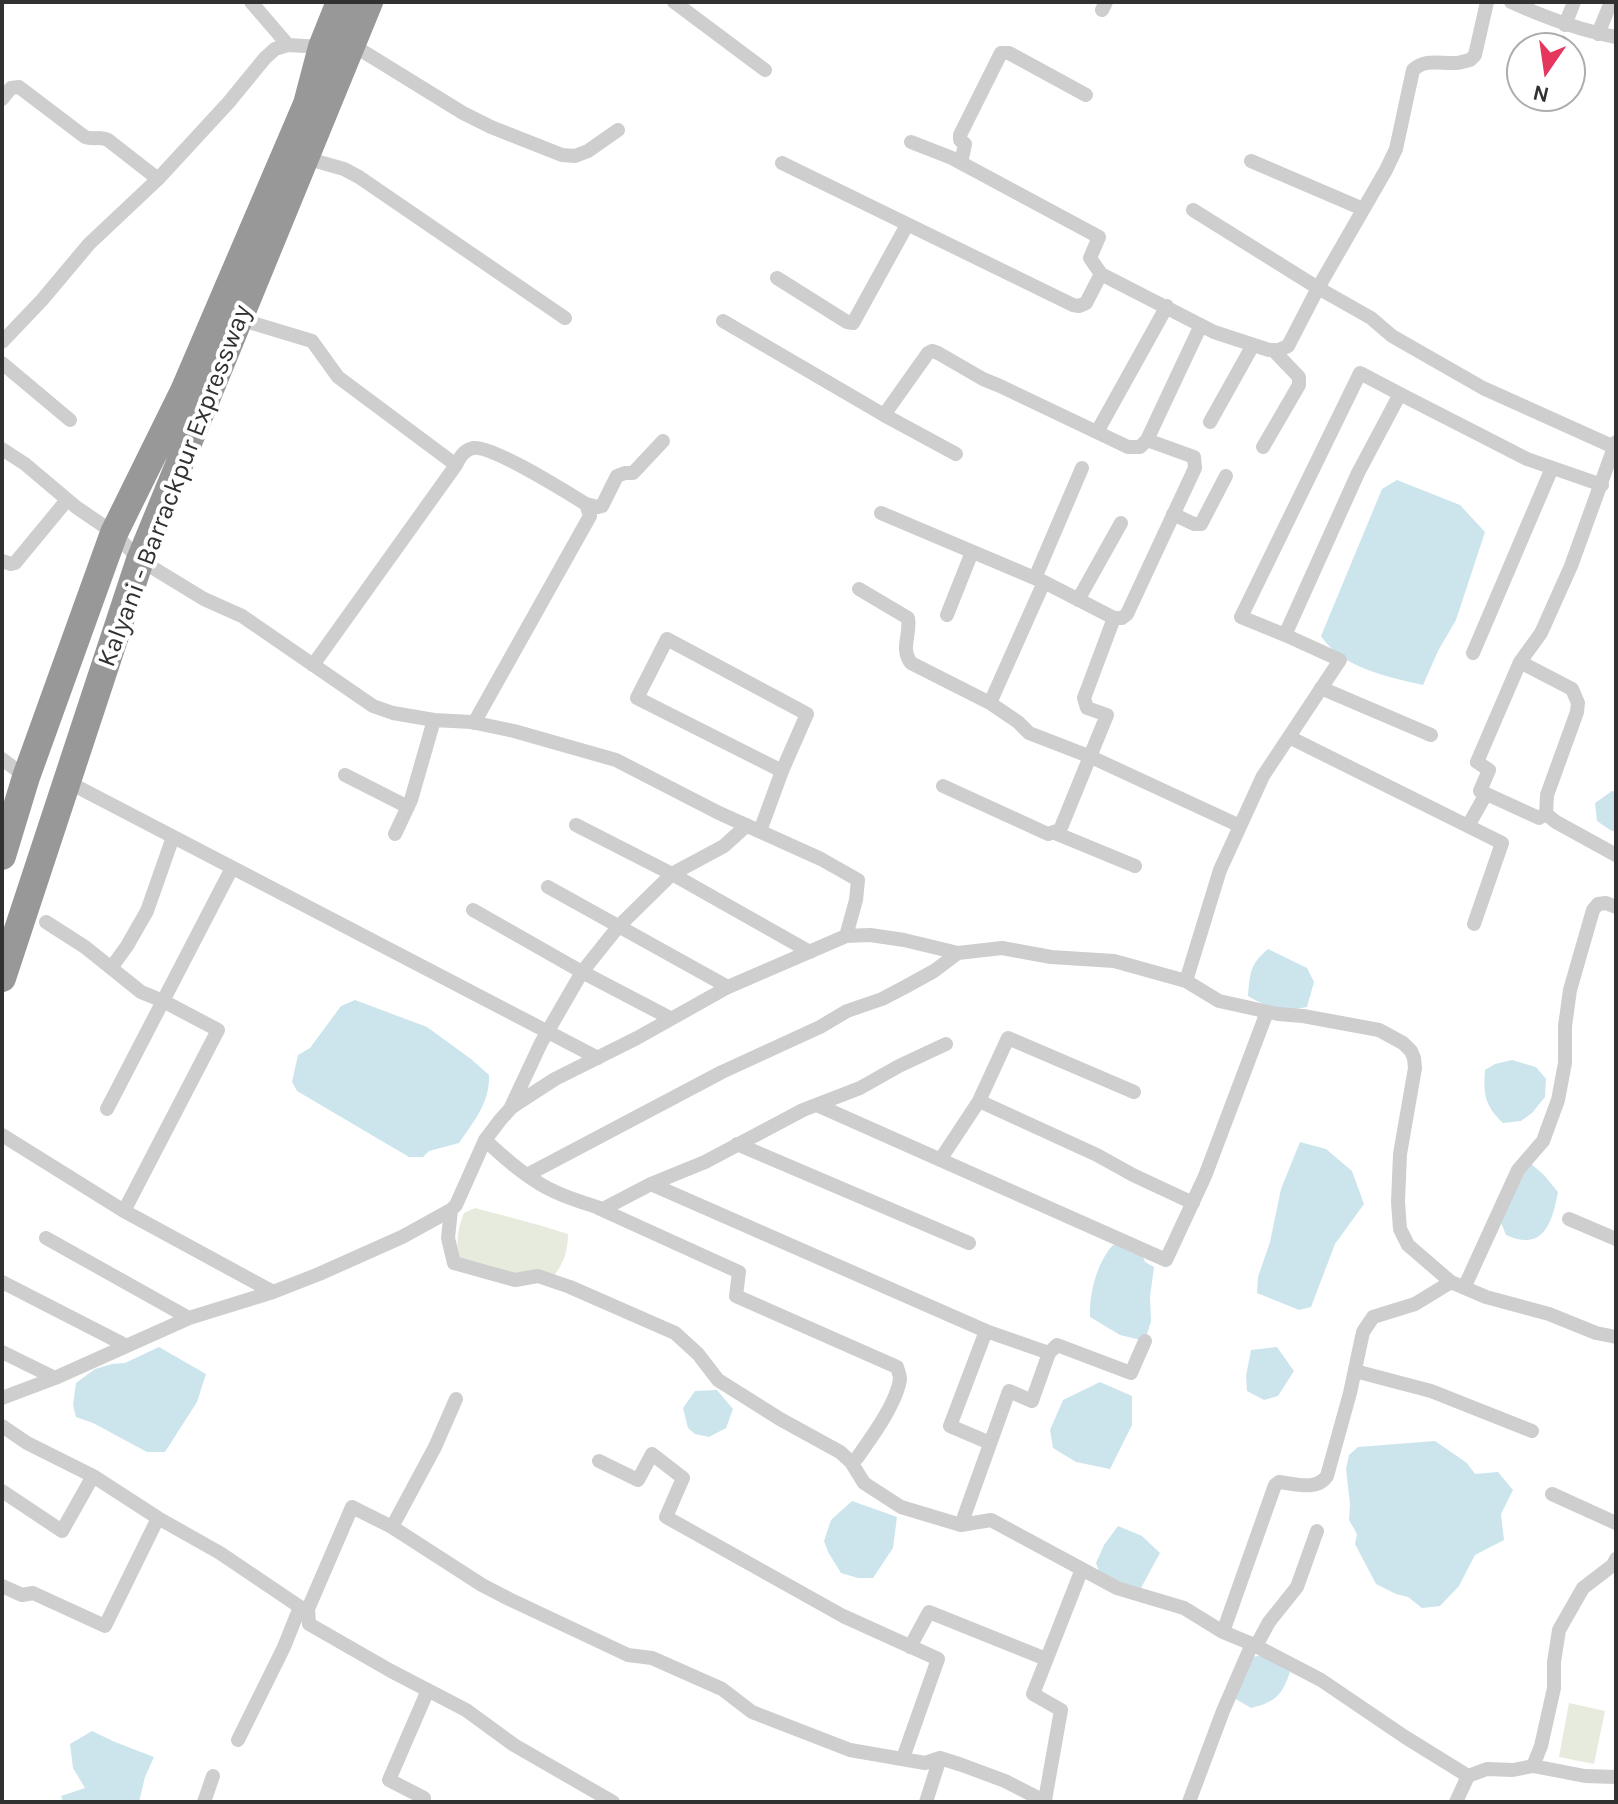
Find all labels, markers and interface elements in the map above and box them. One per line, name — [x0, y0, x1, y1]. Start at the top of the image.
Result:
north arrow — [1506, 32, 1586, 112]
text: N — [1530, 79, 1552, 108]
street label: Kalyani - Barrackpur Expressway — [91, 301, 259, 671]

